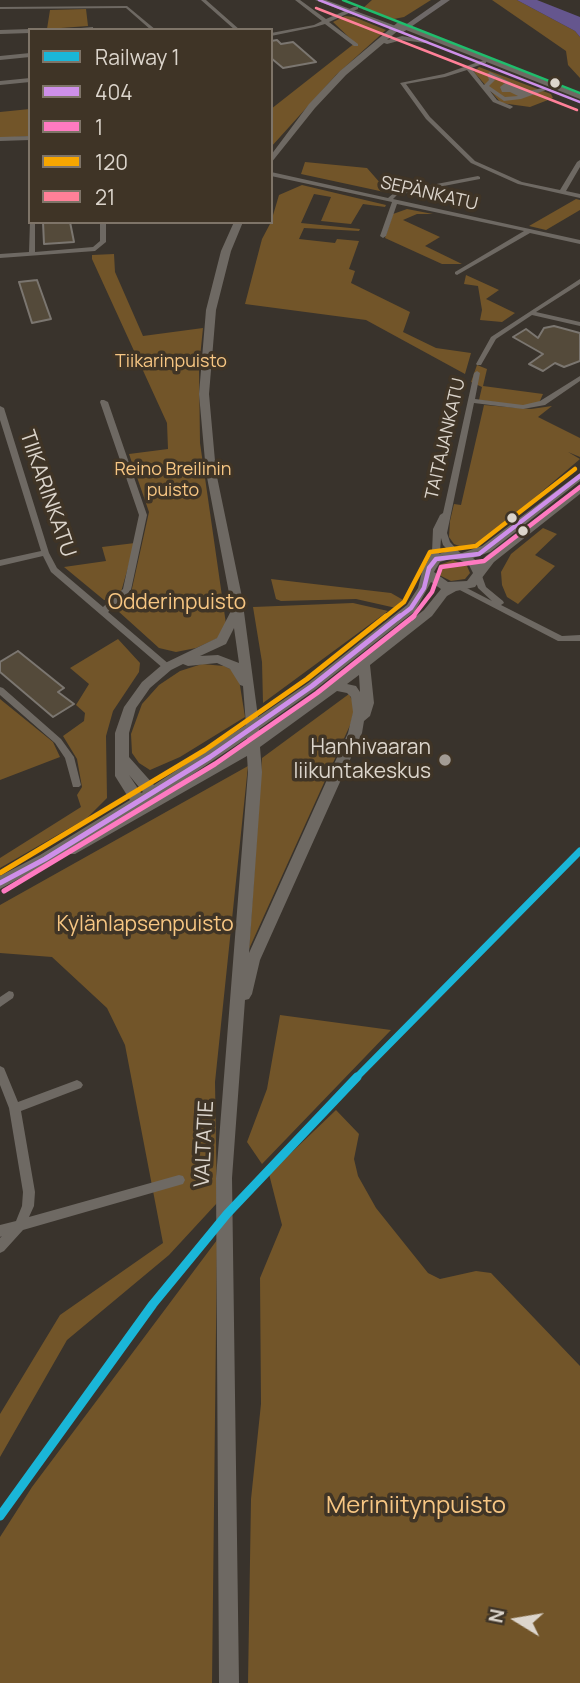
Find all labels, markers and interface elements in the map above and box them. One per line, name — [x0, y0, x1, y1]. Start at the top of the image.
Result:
legend — [28, 28, 273, 224]
text: Railway 1 — [95, 43, 180, 71]
unlabelled marker — [548, 76, 562, 90]
text: 404 — [95, 78, 133, 106]
text: 1 — [95, 113, 103, 141]
text: 120 — [95, 148, 128, 176]
street label: SEPÄNKATU — [378, 172, 480, 216]
text: 21 — [95, 183, 115, 211]
park label: Tiikarinpuisto — [115, 351, 227, 373]
street label: TAITAJANKATU — [422, 376, 470, 502]
street label: TIIKARINKATU — [14, 427, 80, 561]
park label: Reino Breilinin puisto — [114, 459, 232, 502]
unlabelled marker — [505, 511, 519, 525]
unlabelled marker — [516, 524, 530, 538]
park label: Odderinpuisto — [108, 590, 246, 616]
place label: Hanhivaaran liikuntakeskus — [293, 735, 431, 785]
marker: Hanhivaaran liikuntakeskus — [437, 752, 453, 768]
park label: Kylänlapsenpuisto — [56, 912, 234, 938]
street label: VALTATIE — [190, 1100, 220, 1188]
park label: Meriniitynpuisto — [326, 1492, 506, 1520]
north arrow — [482, 1585, 552, 1655]
text: N — [482, 1607, 510, 1625]

